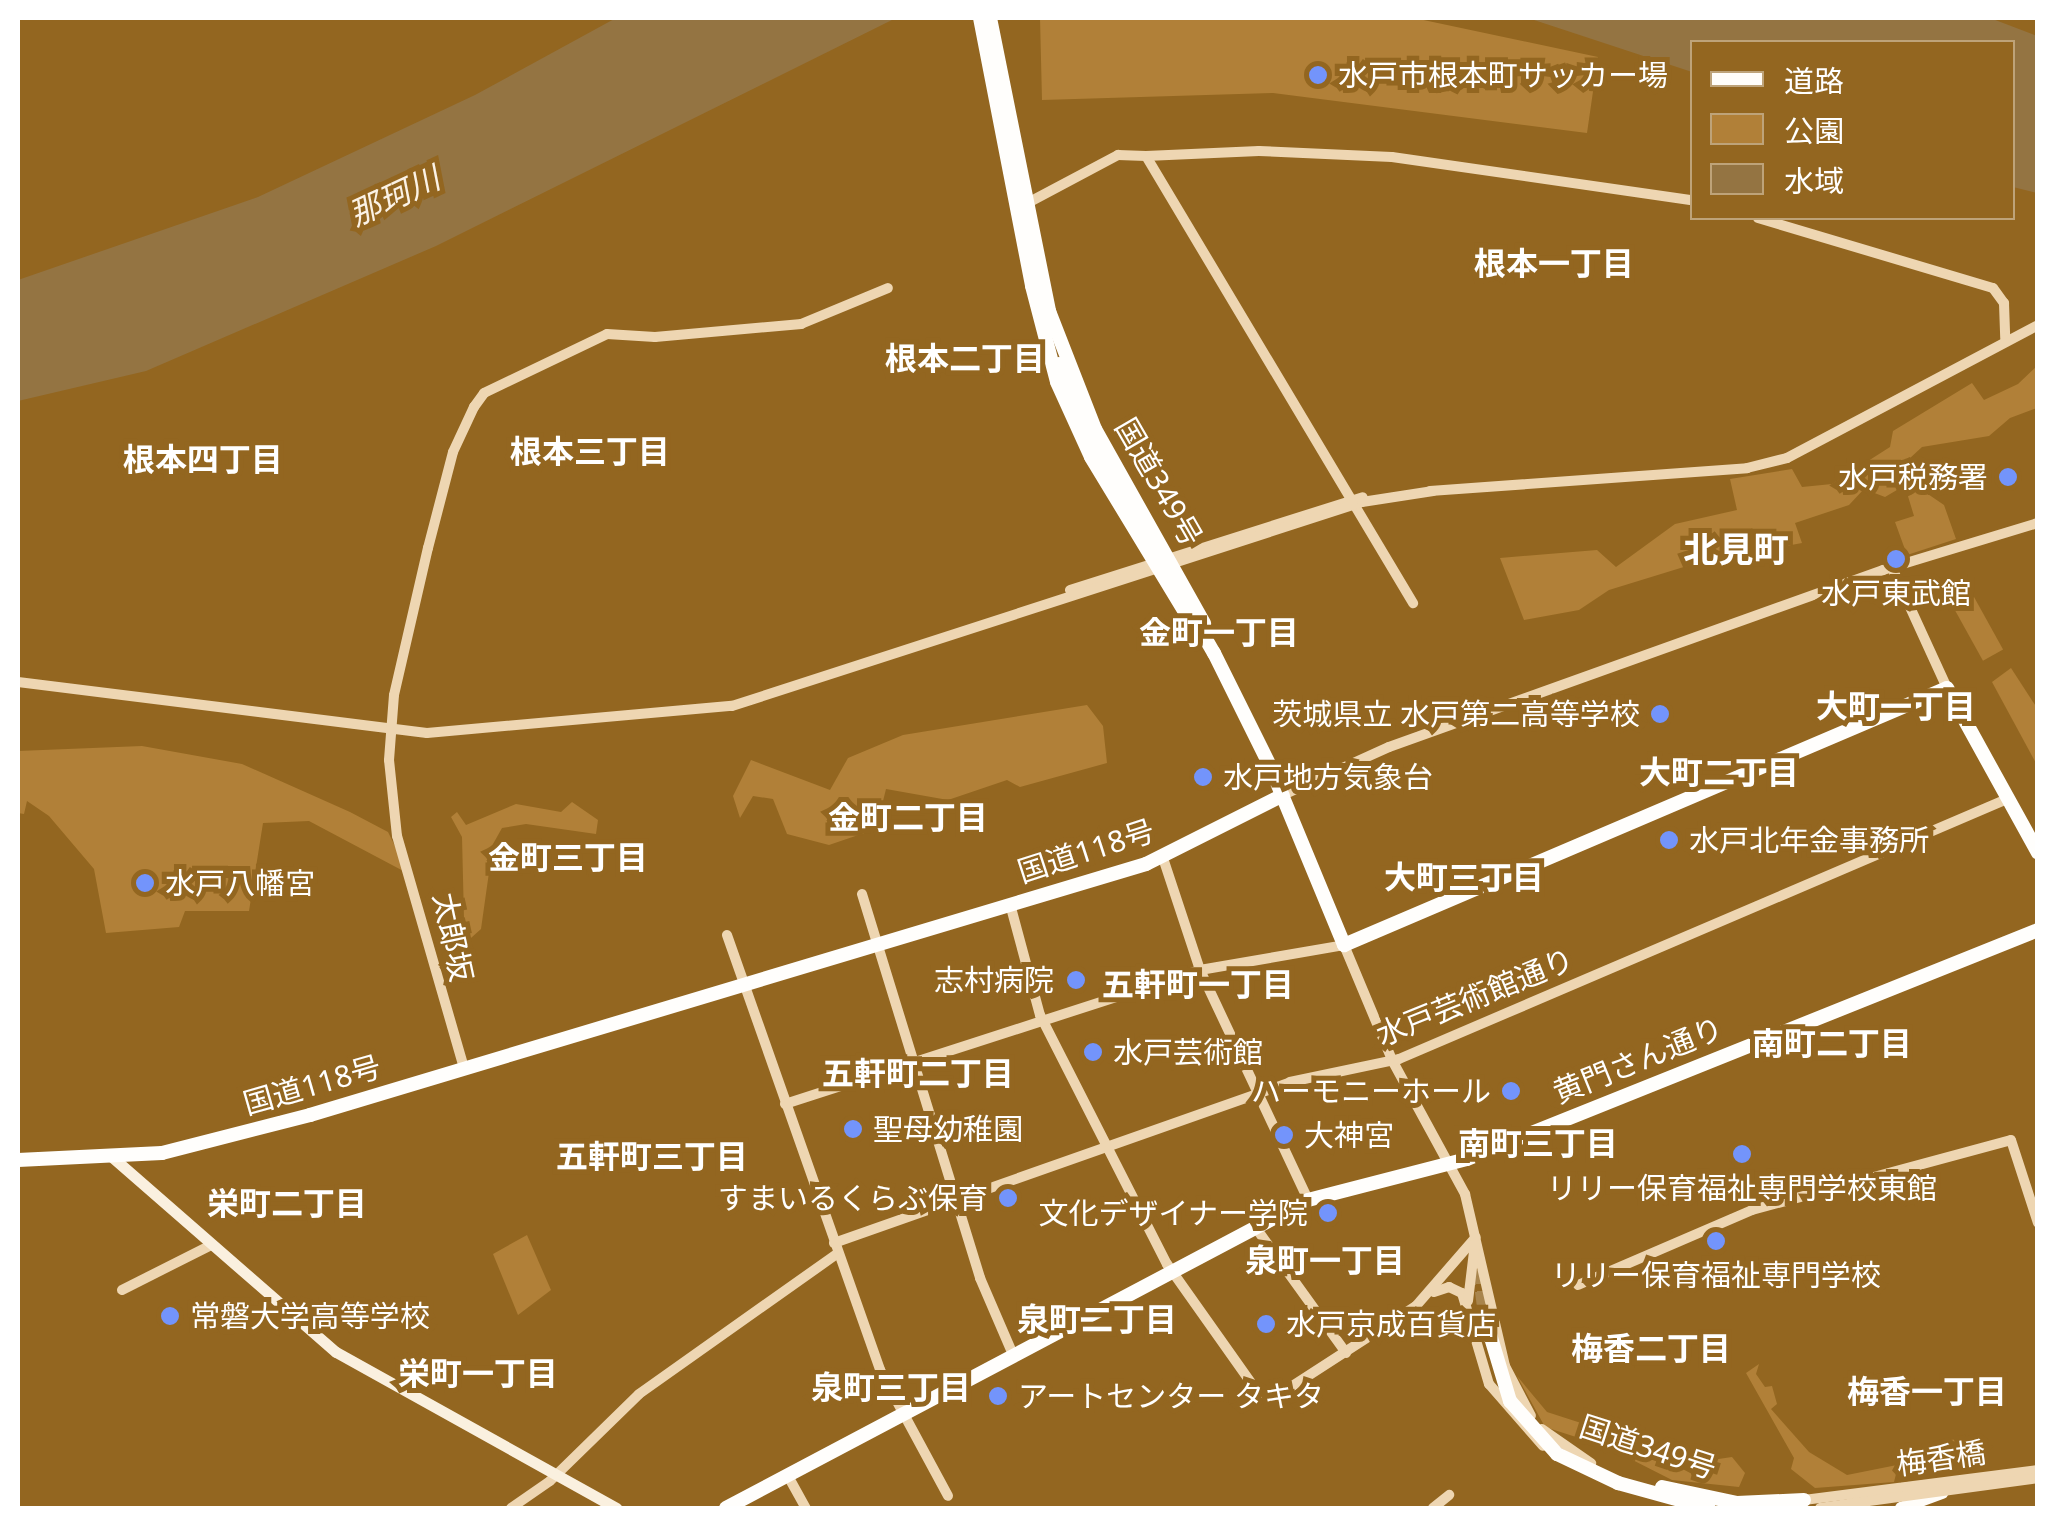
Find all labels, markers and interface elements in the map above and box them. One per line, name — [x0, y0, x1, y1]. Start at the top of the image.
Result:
legend — [1690, 40, 2015, 220]
place label: 水戸市根本町サッカー場 — [1338, 57, 1668, 93]
text: 道路 — [1784, 60, 1844, 101]
marker: 水戸市根本町サッカー場 — [1307, 64, 1329, 86]
text: 公園 — [1784, 110, 1844, 151]
water label: 那珂川 — [342, 158, 446, 234]
text: 水域 — [1784, 160, 1844, 201]
district label: 根本一丁目 — [1474, 244, 1634, 282]
district label: 根本二丁目 — [885, 339, 1045, 377]
street label: 国道349号 — [1108, 412, 1210, 552]
district label: 根本三丁目 — [510, 432, 670, 470]
district label: 根本四丁目 — [123, 440, 283, 478]
place label: 水戸税務署 — [1838, 459, 1988, 495]
marker: 水戸税務署 — [1997, 466, 2019, 488]
district label: 北見町 — [1684, 528, 1788, 570]
marker: 水戸東武館 — [1885, 548, 1907, 570]
place label: 水戸東武館 — [1821, 575, 1971, 611]
district label: 金町一丁目 — [1139, 613, 1299, 651]
district label: 大町一丁目 — [1816, 687, 1976, 725]
place label: 茨城県立 水戸第二高等学校 — [1272, 696, 1640, 732]
marker: 茨城県立 水戸第二高等学校 — [1649, 703, 1671, 725]
district label: 大町二丁目 — [1639, 753, 1799, 791]
place label: 水戸地方気象台 — [1223, 759, 1433, 795]
marker: 水戸地方気象台 — [1192, 766, 1214, 788]
district label: 金町二丁目 — [828, 798, 988, 836]
street label: 国道118号 — [1013, 812, 1159, 890]
place label: 水戸北年金事務所 — [1689, 822, 1929, 858]
marker: 水戸北年金事務所 — [1658, 829, 1680, 851]
district label: 金町三丁目 — [488, 838, 648, 876]
district label: 大町三丁目 — [1384, 858, 1544, 896]
place label: 水戸八幡宮 — [165, 865, 315, 901]
marker: 水戸八幡宮 — [134, 872, 156, 894]
street label: 太郎坂 — [426, 889, 480, 985]
street label: 水戸芸術館通り — [1371, 941, 1579, 1053]
place label: 志村病院 — [934, 962, 1054, 998]
district label: 五軒町一丁目 — [1102, 965, 1294, 1003]
marker: 志村病院 — [1063, 967, 1089, 993]
street label: 黄門さん通り — [1548, 1010, 1728, 1110]
district label: 南町二丁目 — [1752, 1024, 1912, 1062]
place label: 水戸芸術館 — [1113, 1034, 1263, 1070]
marker: 水戸芸術館 — [1082, 1041, 1104, 1063]
street label: 国道118号 — [239, 1048, 385, 1122]
district label: 五軒町二丁目 — [822, 1054, 1014, 1092]
place label: ハーモニーホール — [1251, 1073, 1491, 1109]
marker: ハーモニーホール — [1500, 1080, 1522, 1102]
place label: 聖母幼稚園 — [873, 1111, 1023, 1147]
place label: 大神宮 — [1304, 1117, 1394, 1153]
marker: 聖母幼稚園 — [842, 1118, 864, 1140]
marker: 大神宮 — [1273, 1124, 1295, 1146]
district label: 南町三丁目 — [1458, 1124, 1618, 1162]
district label: 五軒町三丁目 — [556, 1137, 748, 1175]
marker: リリー保育福祉専門学校東館 — [1731, 1143, 1753, 1165]
place label: リリー保育福祉専門学校東館 — [1547, 1170, 1937, 1206]
place label: すまいるくらぶ保育 — [718, 1180, 988, 1216]
district label: 栄町二丁目 — [207, 1184, 367, 1222]
marker: すまいるくらぶ保育 — [997, 1187, 1019, 1209]
place label: 文化デザイナー学院 — [1038, 1195, 1308, 1231]
marker: 文化デザイナー学院 — [1317, 1202, 1339, 1224]
marker: リリー保育福祉専門学校 — [1705, 1230, 1727, 1252]
district label: 泉町一丁目 — [1245, 1241, 1405, 1279]
place label: リリー保育福祉専門学校 — [1551, 1257, 1881, 1293]
place label: 常磐大学高等学校 — [190, 1298, 430, 1334]
district label: 泉町二丁目 — [1017, 1300, 1177, 1338]
marker: 常磐大学高等学校 — [159, 1305, 181, 1327]
place label: 水戸京成百貨店 — [1286, 1306, 1496, 1342]
marker: 水戸京成百貨店 — [1255, 1313, 1277, 1335]
district label: 梅香二丁目 — [1571, 1329, 1731, 1367]
district label: 栄町一丁目 — [398, 1354, 558, 1392]
district label: 泉町三丁目 — [811, 1368, 971, 1406]
district label: 梅香一丁目 — [1847, 1372, 2007, 1410]
place label: アートセンター タキタ — [1018, 1378, 1324, 1414]
marker: アートセンター タキタ — [987, 1385, 1009, 1407]
street label: 国道349号 — [1575, 1408, 1721, 1486]
street label: 梅香橋 — [1894, 1434, 1988, 1482]

